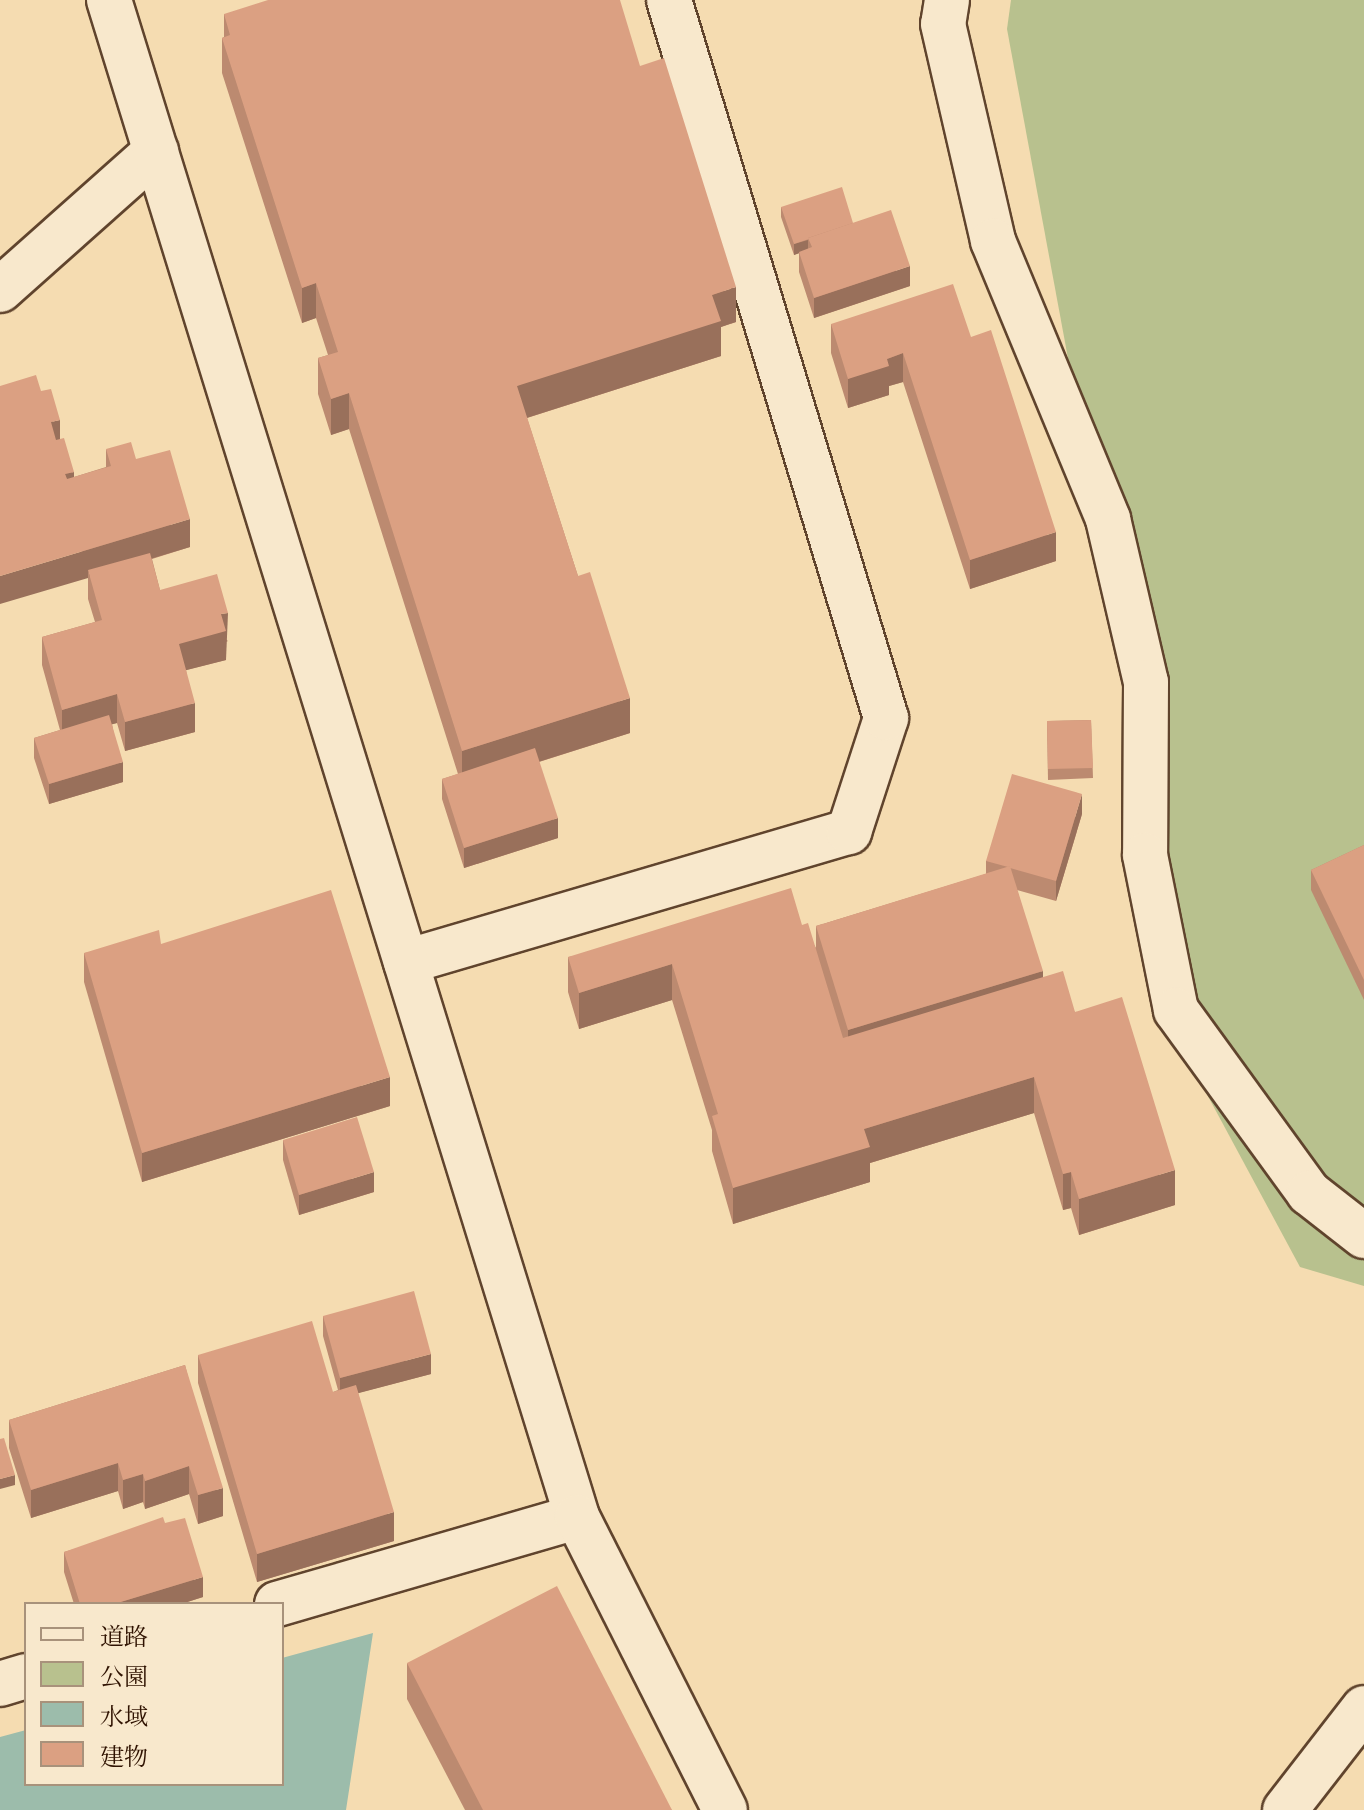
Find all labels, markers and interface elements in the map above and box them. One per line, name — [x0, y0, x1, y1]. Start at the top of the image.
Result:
legend — [24, 1602, 284, 1786]
text: 道路 — [100, 1622, 148, 1651]
text: 公園 — [100, 1662, 148, 1691]
text: 水域 — [100, 1702, 148, 1731]
text: 建物 — [100, 1742, 148, 1771]

